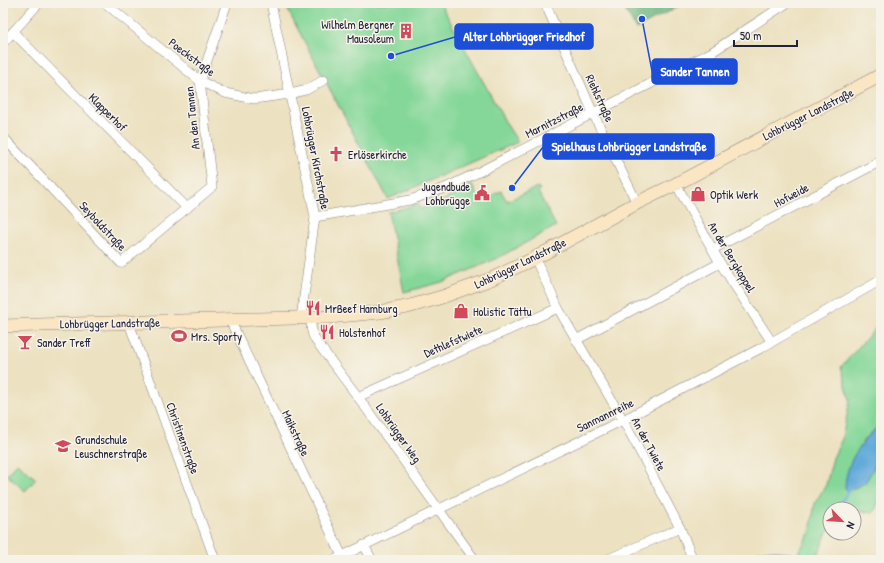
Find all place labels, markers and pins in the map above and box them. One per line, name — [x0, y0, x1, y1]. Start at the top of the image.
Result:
place label: Wilhelm Bergner Mausoleum — [321, 16, 394, 47]
building icon: Wilhelm Bergner Mausoleum — [397, 22, 415, 40]
callout: Alter Lohbrügger Friedhof — [455, 24, 593, 49]
callout: Sander Tannen — [652, 59, 737, 84]
callout: Spielhaus Lohbrügger Landstraße — [543, 134, 714, 159]
church icon: Erlöserkirche — [327, 145, 345, 163]
place label: Erlöserkirche — [348, 146, 407, 163]
place label: Jugendbude Lohbrügge — [421, 178, 470, 209]
public building icon: Jugendbude Lohbrügge — [473, 184, 491, 202]
shop icon: Optik Werk — [689, 185, 707, 203]
place label: Optik Werk — [710, 186, 758, 203]
restaurant icon: MrBeef Hamburg — [304, 299, 322, 317]
place label: MrBeef Hamburg — [325, 300, 398, 317]
shop icon: Holistic Tättu — [452, 302, 470, 320]
place label: Holistic Tättu — [473, 303, 532, 320]
restaurant icon: Holstenhof — [318, 323, 336, 341]
place label: Holstenhof — [339, 324, 386, 341]
sports icon: Mrs. Sporty — [170, 327, 188, 345]
place label: Mrs. Sporty — [191, 328, 242, 345]
bar icon: Sander Treff — [16, 333, 34, 351]
place label: Sander Treff — [37, 334, 91, 351]
place label: Grundschule Leuschnerstraße — [75, 431, 148, 462]
school or university icon: Grundschule Leuschnerstraße — [54, 437, 72, 455]

